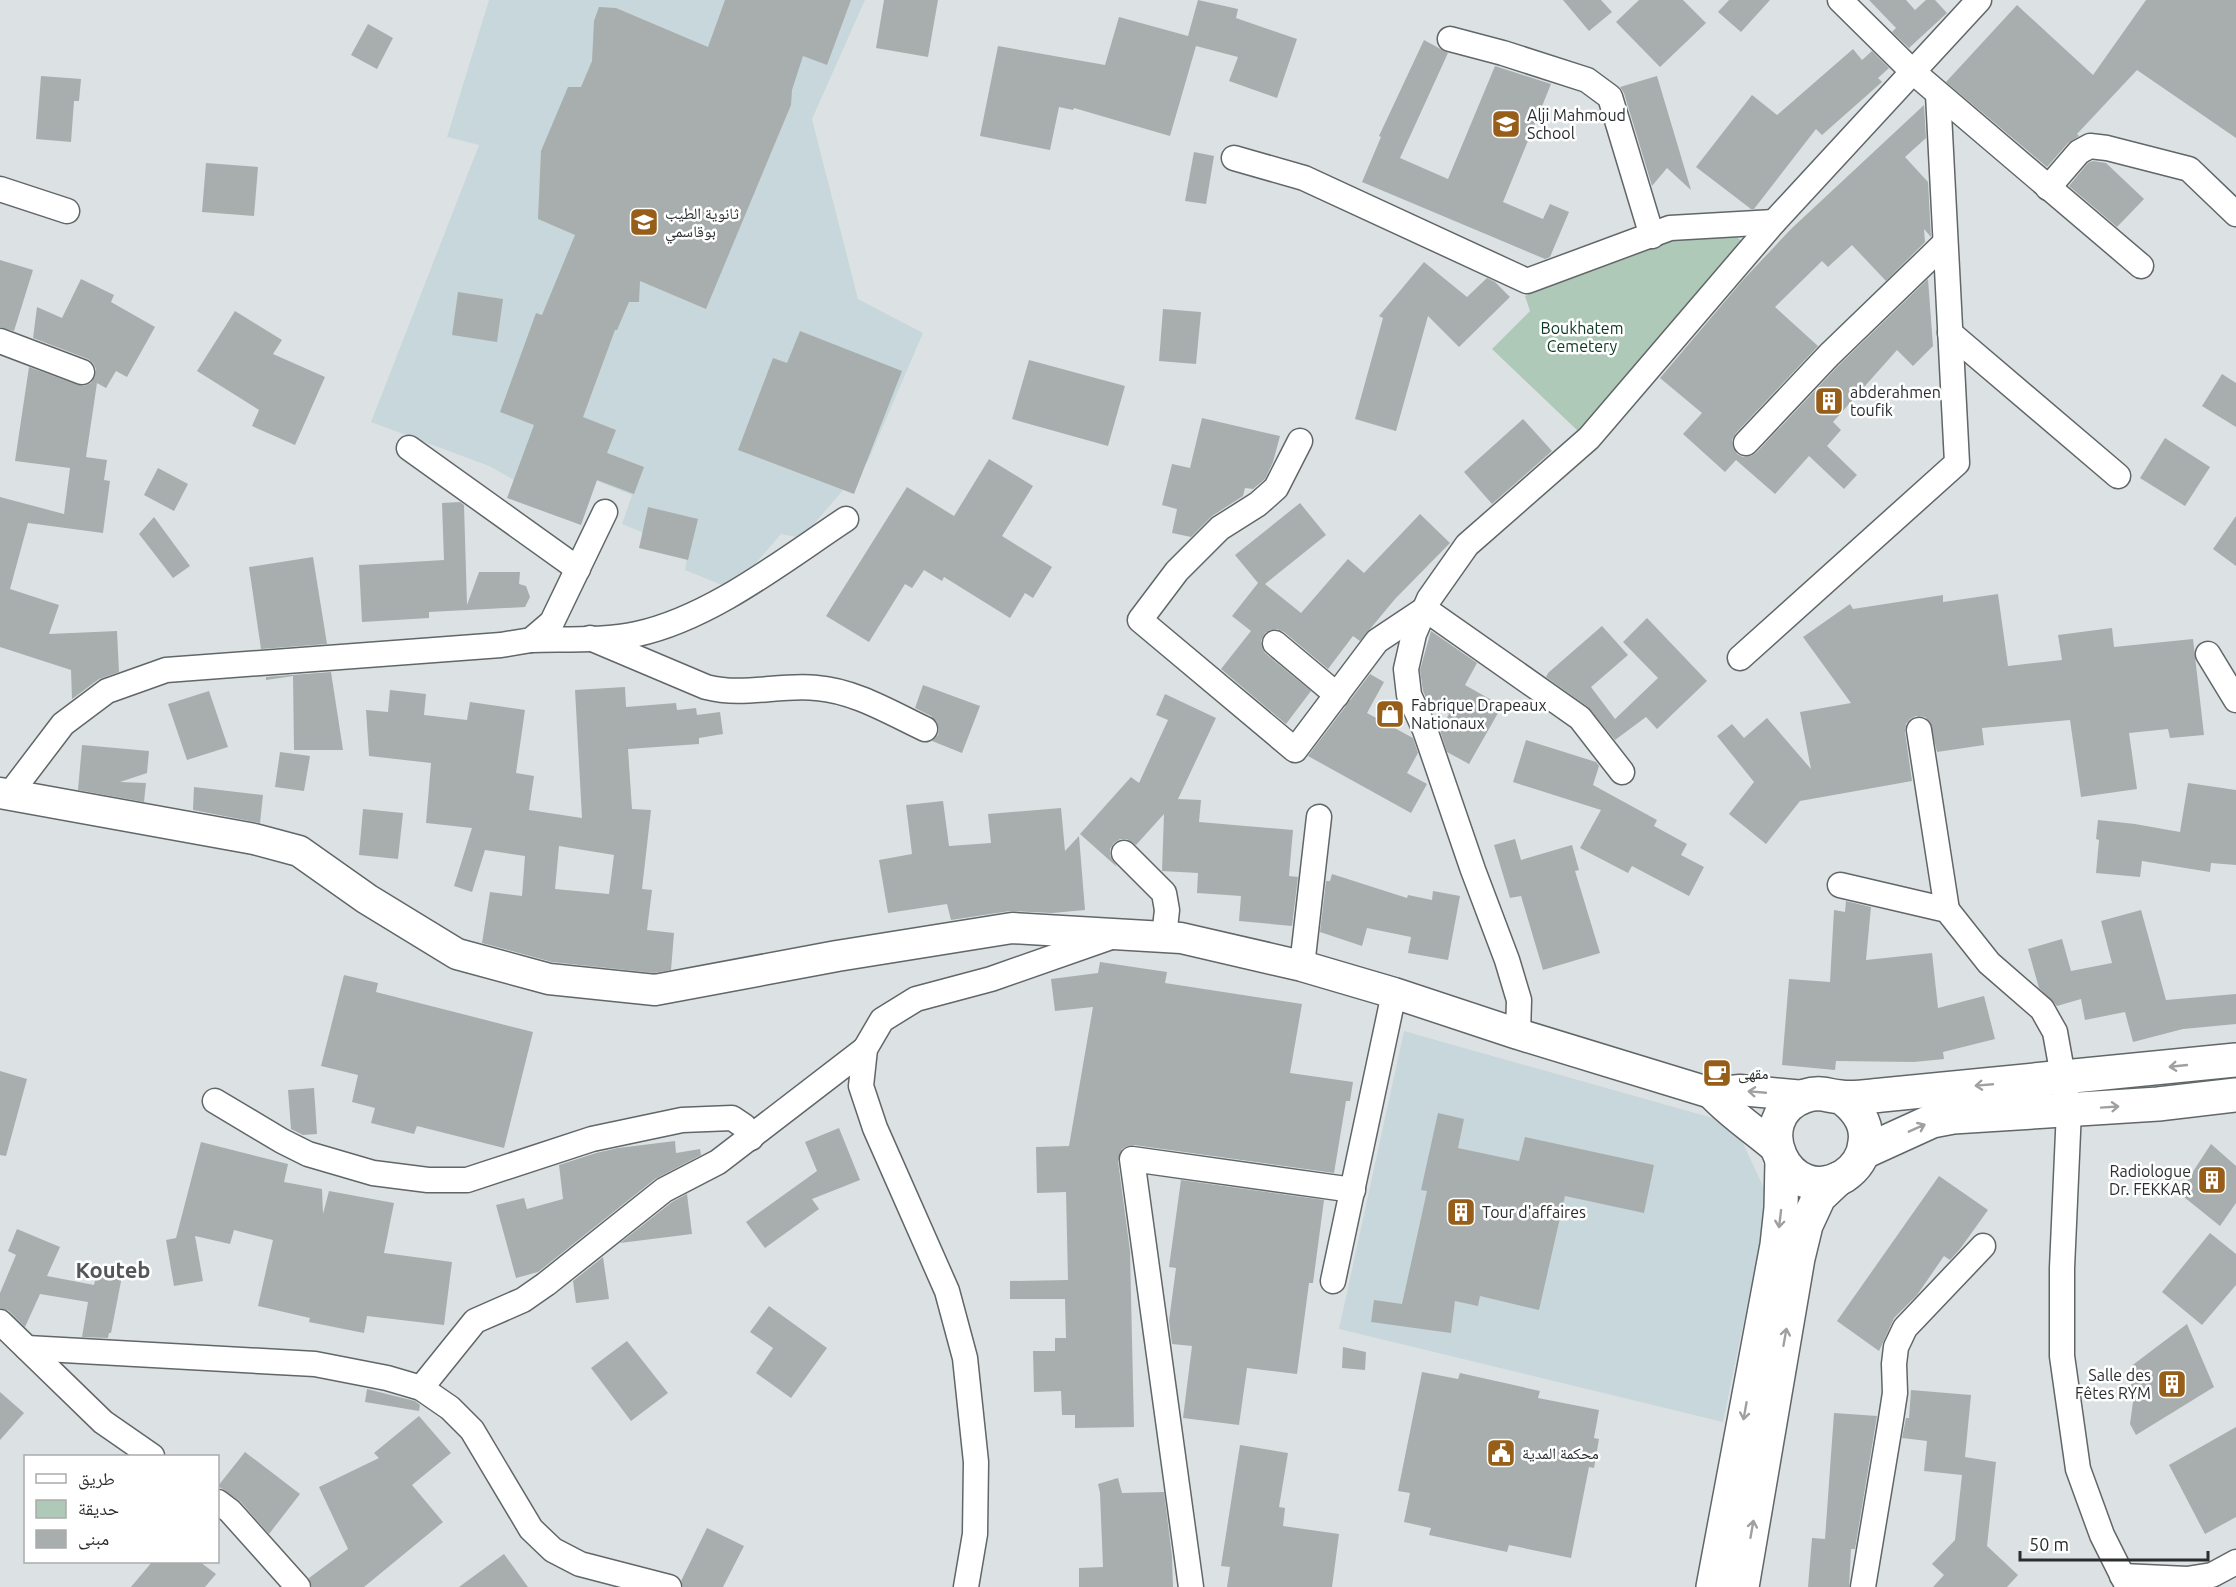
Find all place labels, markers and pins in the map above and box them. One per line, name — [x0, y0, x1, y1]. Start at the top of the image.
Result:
place label: Alji Mahmoud School — [1527, 106, 1626, 142]
school or university icon: Alji Mahmoud School — [1490, 108, 1522, 140]
place label: ثانوية الطيب بوقاسمي — [665, 204, 739, 244]
school or university icon: ثانوية الطيب بوقاسمي — [628, 206, 660, 238]
place label: abderahmen toufik — [1850, 383, 1941, 419]
building icon: abderahmen toufik — [1813, 385, 1845, 417]
place label: Fabrique Drapeaux Nationaux — [1411, 696, 1547, 732]
shop icon: Fabrique Drapeaux Nationaux — [1374, 698, 1406, 730]
cafe icon: مقهى — [1701, 1057, 1733, 1089]
place label: مقهى — [1738, 1064, 1769, 1084]
place label: Radiologue Dr. FEKKAR — [2109, 1162, 2191, 1198]
building icon: Radiologue Dr. FEKKAR — [2196, 1164, 2228, 1196]
building icon: Tour d'affaires — [1445, 1196, 1477, 1228]
place label: Tour d'affaires — [1482, 1203, 1586, 1221]
place label: Salle des Fêtes RYM — [2075, 1366, 2151, 1402]
building icon: Salle des Fêtes RYM — [2156, 1368, 2188, 1400]
public building icon: محكمة المدية — [1485, 1437, 1517, 1469]
place label: محكمة المدية — [1522, 1444, 1599, 1462]

